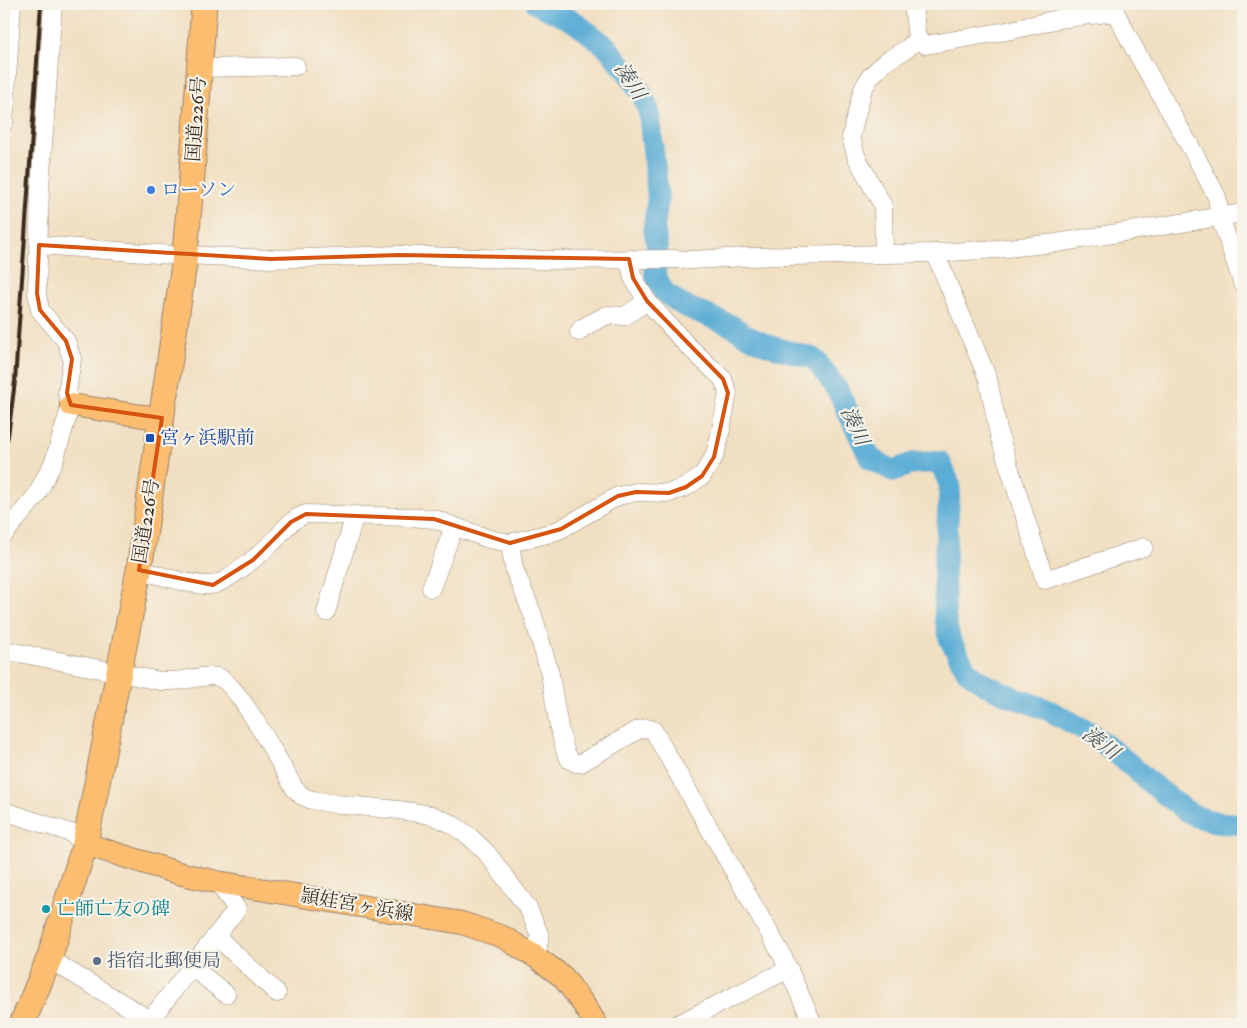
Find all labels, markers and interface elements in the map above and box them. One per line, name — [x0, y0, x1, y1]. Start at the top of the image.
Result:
water label: 湊川 — [609, 57, 652, 106]
street label: 国道226号 — [181, 75, 211, 163]
place label: ローソン — [161, 178, 236, 202]
marker: ローソン — [145, 184, 157, 196]
water label: 湊川 — [835, 403, 876, 451]
place label: 宮ヶ浜駅前 — [160, 426, 255, 450]
marker: 宮ヶ浜駅前 — [144, 432, 156, 444]
street label: 国道226号 — [127, 477, 165, 565]
water label: 湊川 — [1078, 721, 1126, 766]
street label: 頴娃宮ヶ浜線 — [299, 883, 415, 927]
place label: 亡師亡友の碑 — [56, 897, 170, 921]
marker: 亡師亡友の碑 — [40, 903, 52, 915]
place label: 指宿北郵便局 — [107, 949, 221, 973]
marker: 指宿北郵便局 — [91, 955, 103, 967]

